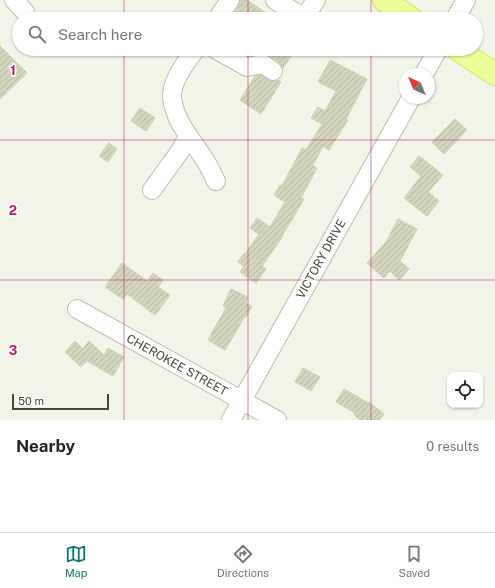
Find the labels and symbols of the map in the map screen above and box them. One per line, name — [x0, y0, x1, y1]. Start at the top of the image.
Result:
text: 1 — [10, 63, 16, 78]
north arrow — [399, 68, 435, 104]
text: 2 — [9, 203, 17, 218]
street label: VICTORY DRIVE — [293, 217, 349, 301]
street label: CHEROKEE STREET — [124, 331, 230, 399]
text: 3 — [9, 343, 18, 358]
scale bar — [12, 392, 109, 411]

